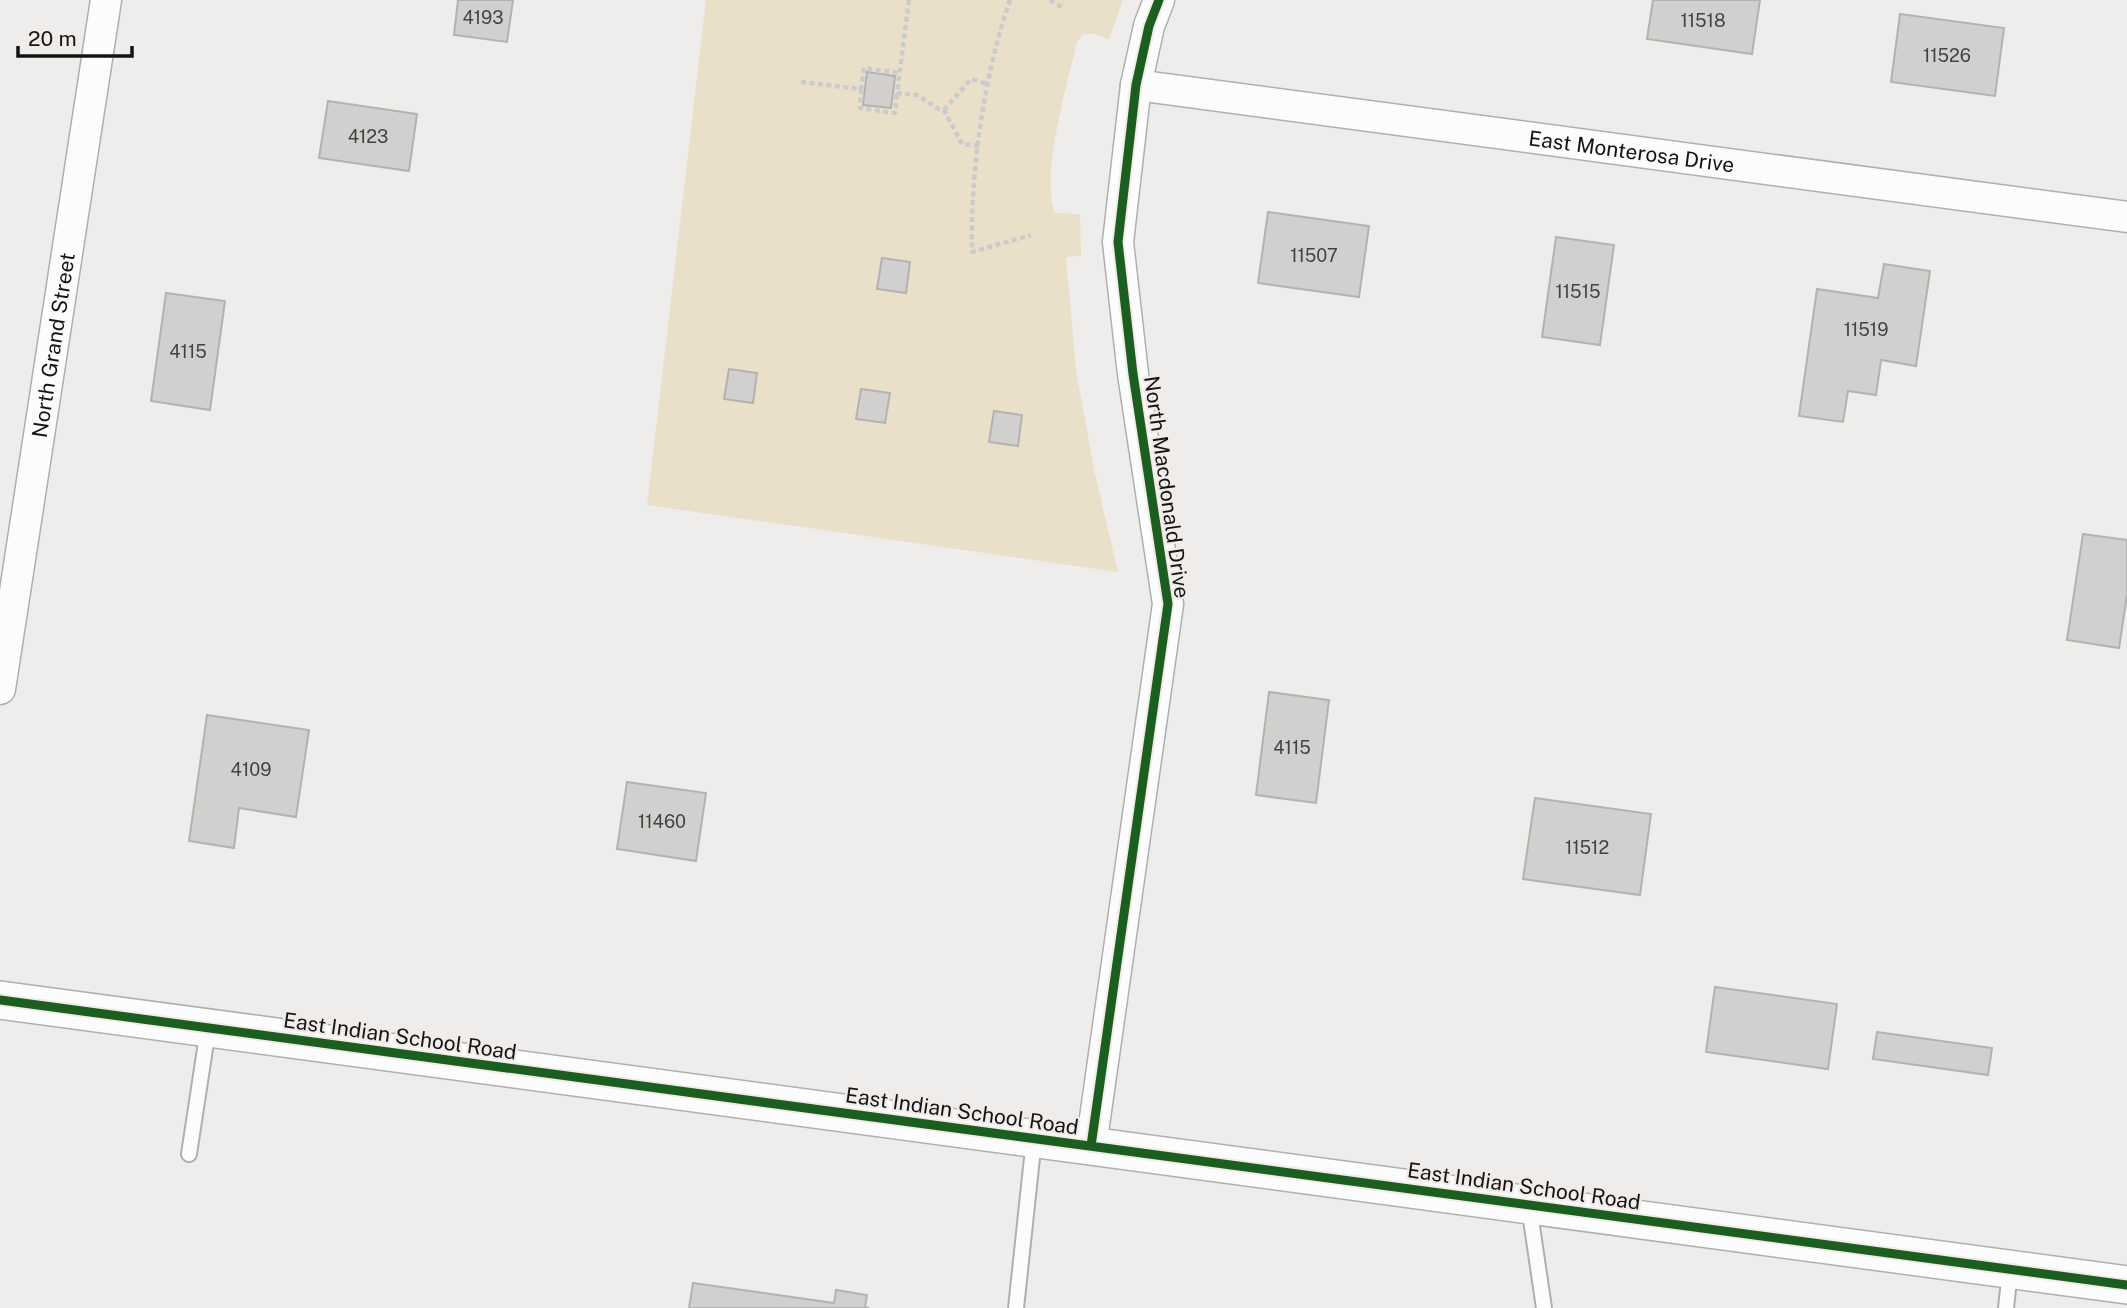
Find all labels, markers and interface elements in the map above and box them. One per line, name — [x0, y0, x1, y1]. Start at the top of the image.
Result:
house number: 4193 — [462, 7, 504, 28]
house number: 11518 — [1680, 10, 1726, 31]
scale bar — [18, 14, 131, 58]
text: 20 m — [28, 26, 77, 51]
house number: 11526 — [1923, 45, 1971, 66]
street label: East Monterosa Drive — [1527, 125, 1736, 177]
house number: 4123 — [348, 126, 388, 147]
house number: 11507 — [1290, 245, 1338, 266]
street label: North Grand Street — [26, 251, 79, 439]
house number: 11515 — [1555, 281, 1601, 302]
house number: 11519 — [1844, 319, 1888, 340]
house number: 4115 — [169, 341, 207, 362]
street label: North Macdonald Drive — [1139, 374, 1195, 600]
house number: 4115 — [1273, 737, 1311, 758]
house number: 4109 — [231, 759, 271, 780]
house number: 11460 — [638, 811, 686, 832]
house number: 11512 — [1565, 837, 1609, 858]
street label: East Indian School Road — [282, 1007, 518, 1065]
street label: East Indian School Road — [844, 1082, 1080, 1140]
street label: East Indian School Road — [1406, 1157, 1642, 1215]

